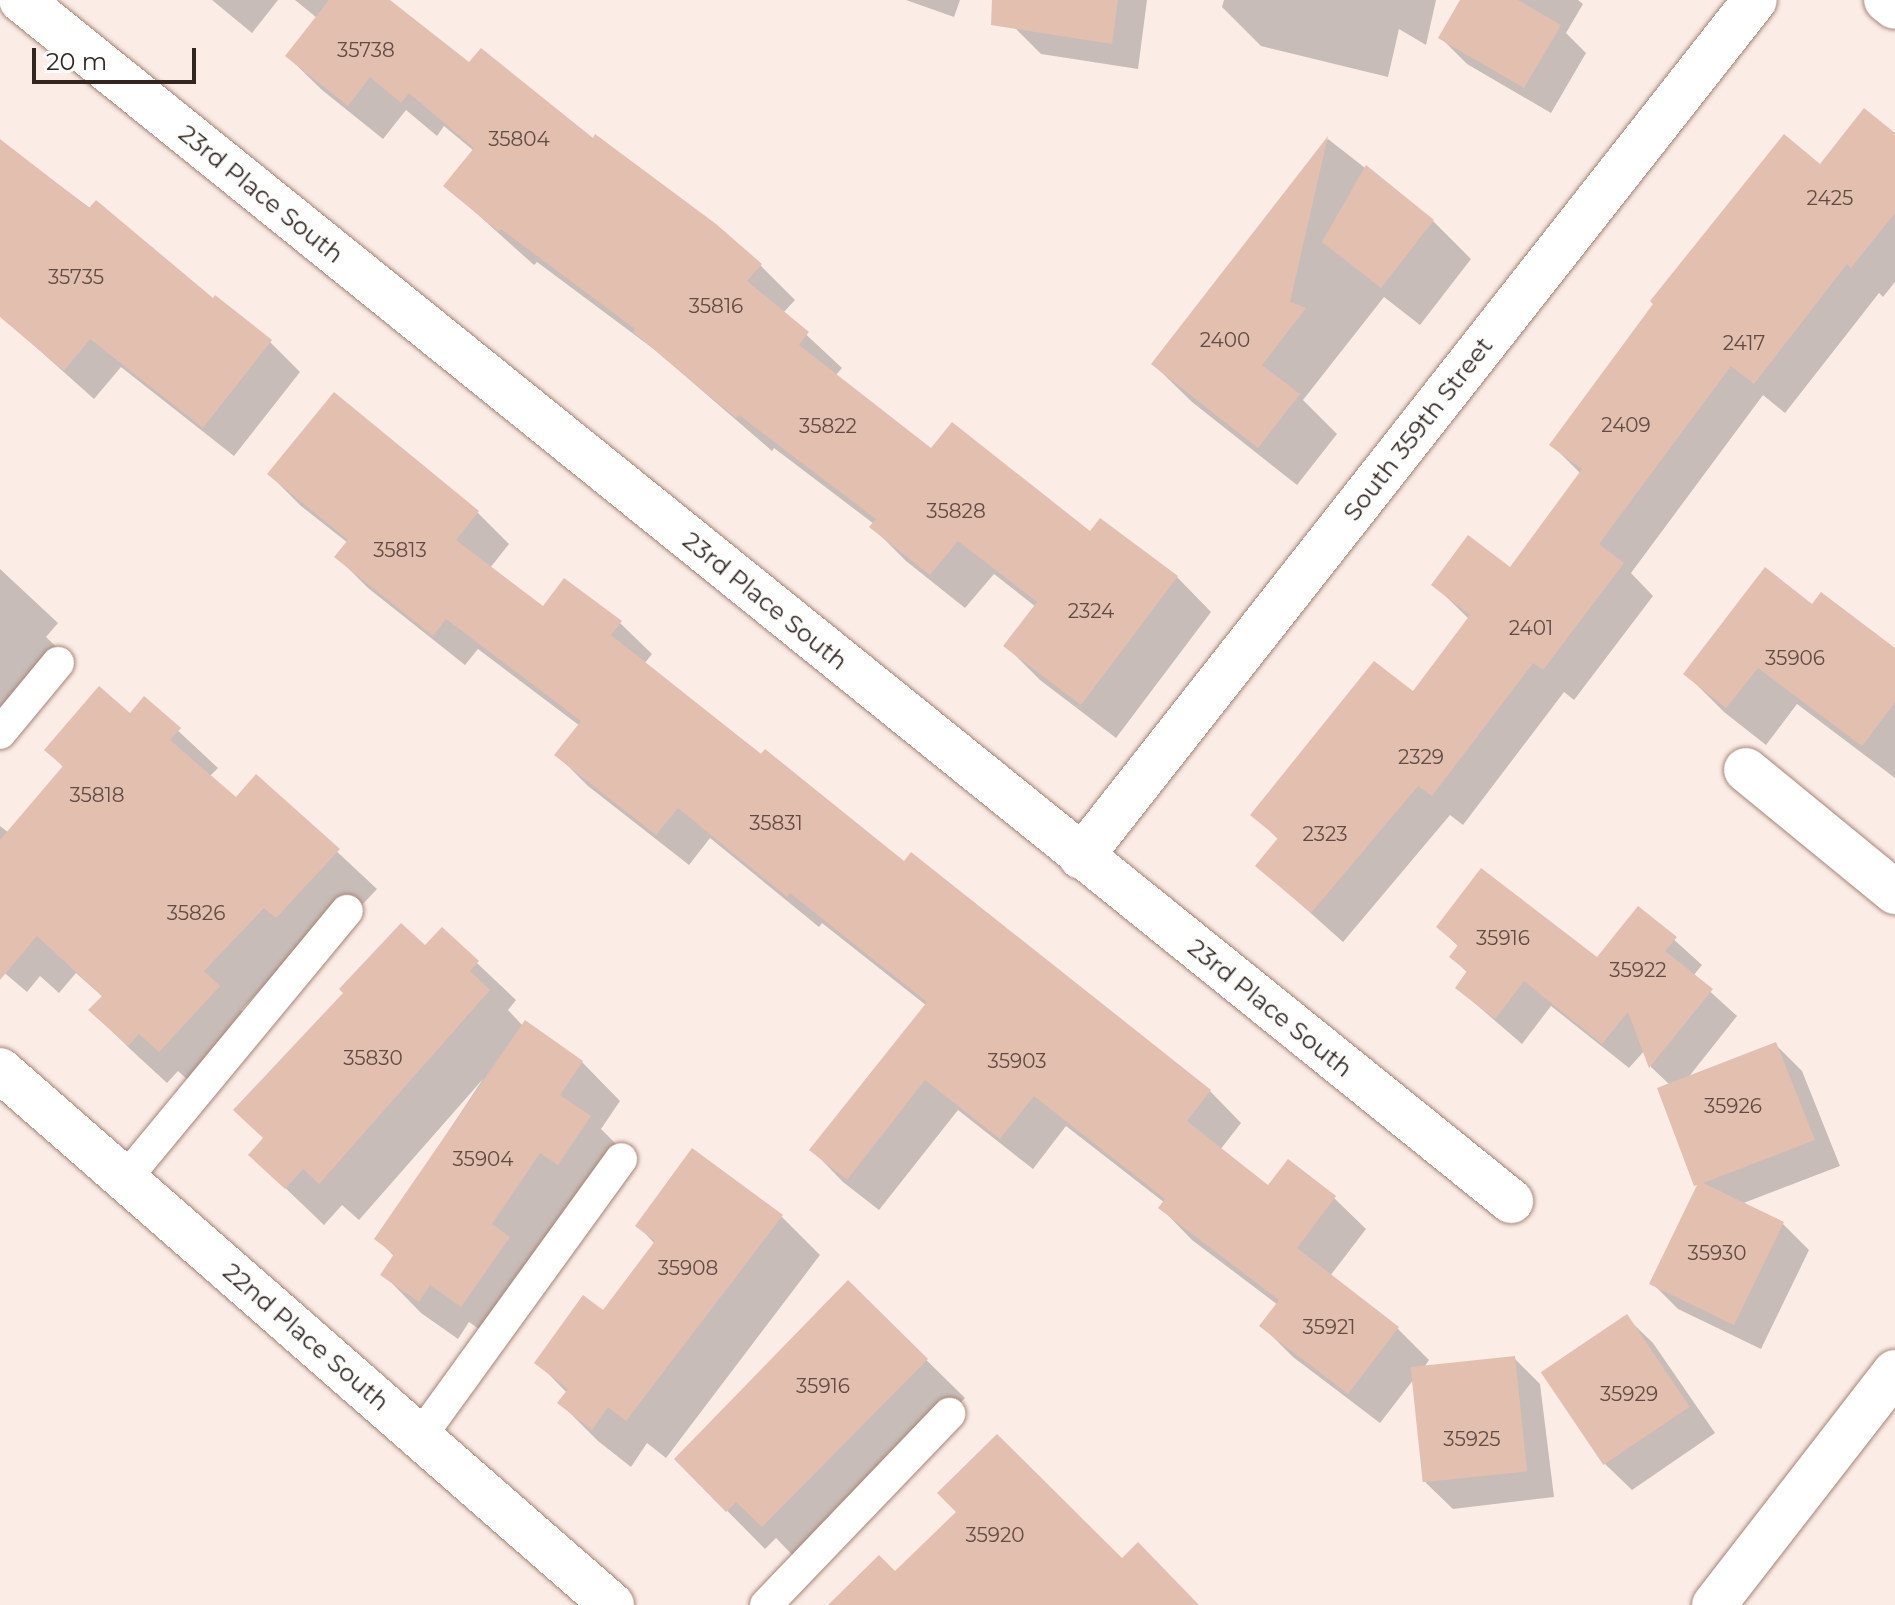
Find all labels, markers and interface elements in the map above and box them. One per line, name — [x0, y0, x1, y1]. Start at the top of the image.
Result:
scale bar — [36, 32, 200, 82]
house number: 35738 — [337, 38, 395, 62]
text: 20 m — [46, 47, 107, 76]
street label: 23rd Place South — [173, 119, 349, 269]
house number: 35804 — [488, 127, 550, 151]
house number: 2425 — [1807, 186, 1853, 210]
house number: 35735 — [48, 265, 104, 289]
house number: 35816 — [689, 294, 743, 318]
house number: 2400 — [1200, 328, 1250, 352]
house number: 2417 — [1723, 331, 1765, 355]
street label: South 359th Street — [1337, 332, 1499, 526]
house number: 2409 — [1601, 413, 1651, 437]
house number: 35822 — [799, 414, 857, 438]
house number: 35828 — [926, 499, 986, 523]
street label: 23rd Place South — [677, 526, 853, 676]
house number: 35813 — [373, 538, 427, 562]
house number: 2324 — [1068, 599, 1114, 623]
house number: 2401 — [1509, 616, 1553, 640]
house number: 35906 — [1765, 646, 1825, 670]
house number: 2329 — [1398, 745, 1444, 769]
house number: 35818 — [69, 783, 125, 807]
house number: 35831 — [749, 811, 803, 835]
house number: 2323 — [1302, 822, 1348, 846]
house number: 35826 — [167, 901, 225, 925]
house number: 35916 — [1476, 926, 1530, 950]
street label: 23rd Place South — [1182, 933, 1358, 1083]
house number: 35922 — [1609, 958, 1667, 982]
house number: 35830 — [343, 1046, 403, 1070]
house number: 35903 — [988, 1049, 1046, 1073]
house number: 35926 — [1704, 1094, 1762, 1118]
house number: 35904 — [452, 1147, 514, 1171]
house number: 35930 — [1688, 1241, 1746, 1265]
house number: 35908 — [658, 1256, 718, 1280]
street label: 22nd Place South — [217, 1257, 395, 1417]
house number: 35921 — [1302, 1315, 1356, 1339]
house number: 35916 — [796, 1374, 850, 1398]
house number: 35929 — [1600, 1382, 1658, 1406]
house number: 35925 — [1443, 1427, 1501, 1451]
house number: 35920 — [965, 1523, 1025, 1547]

